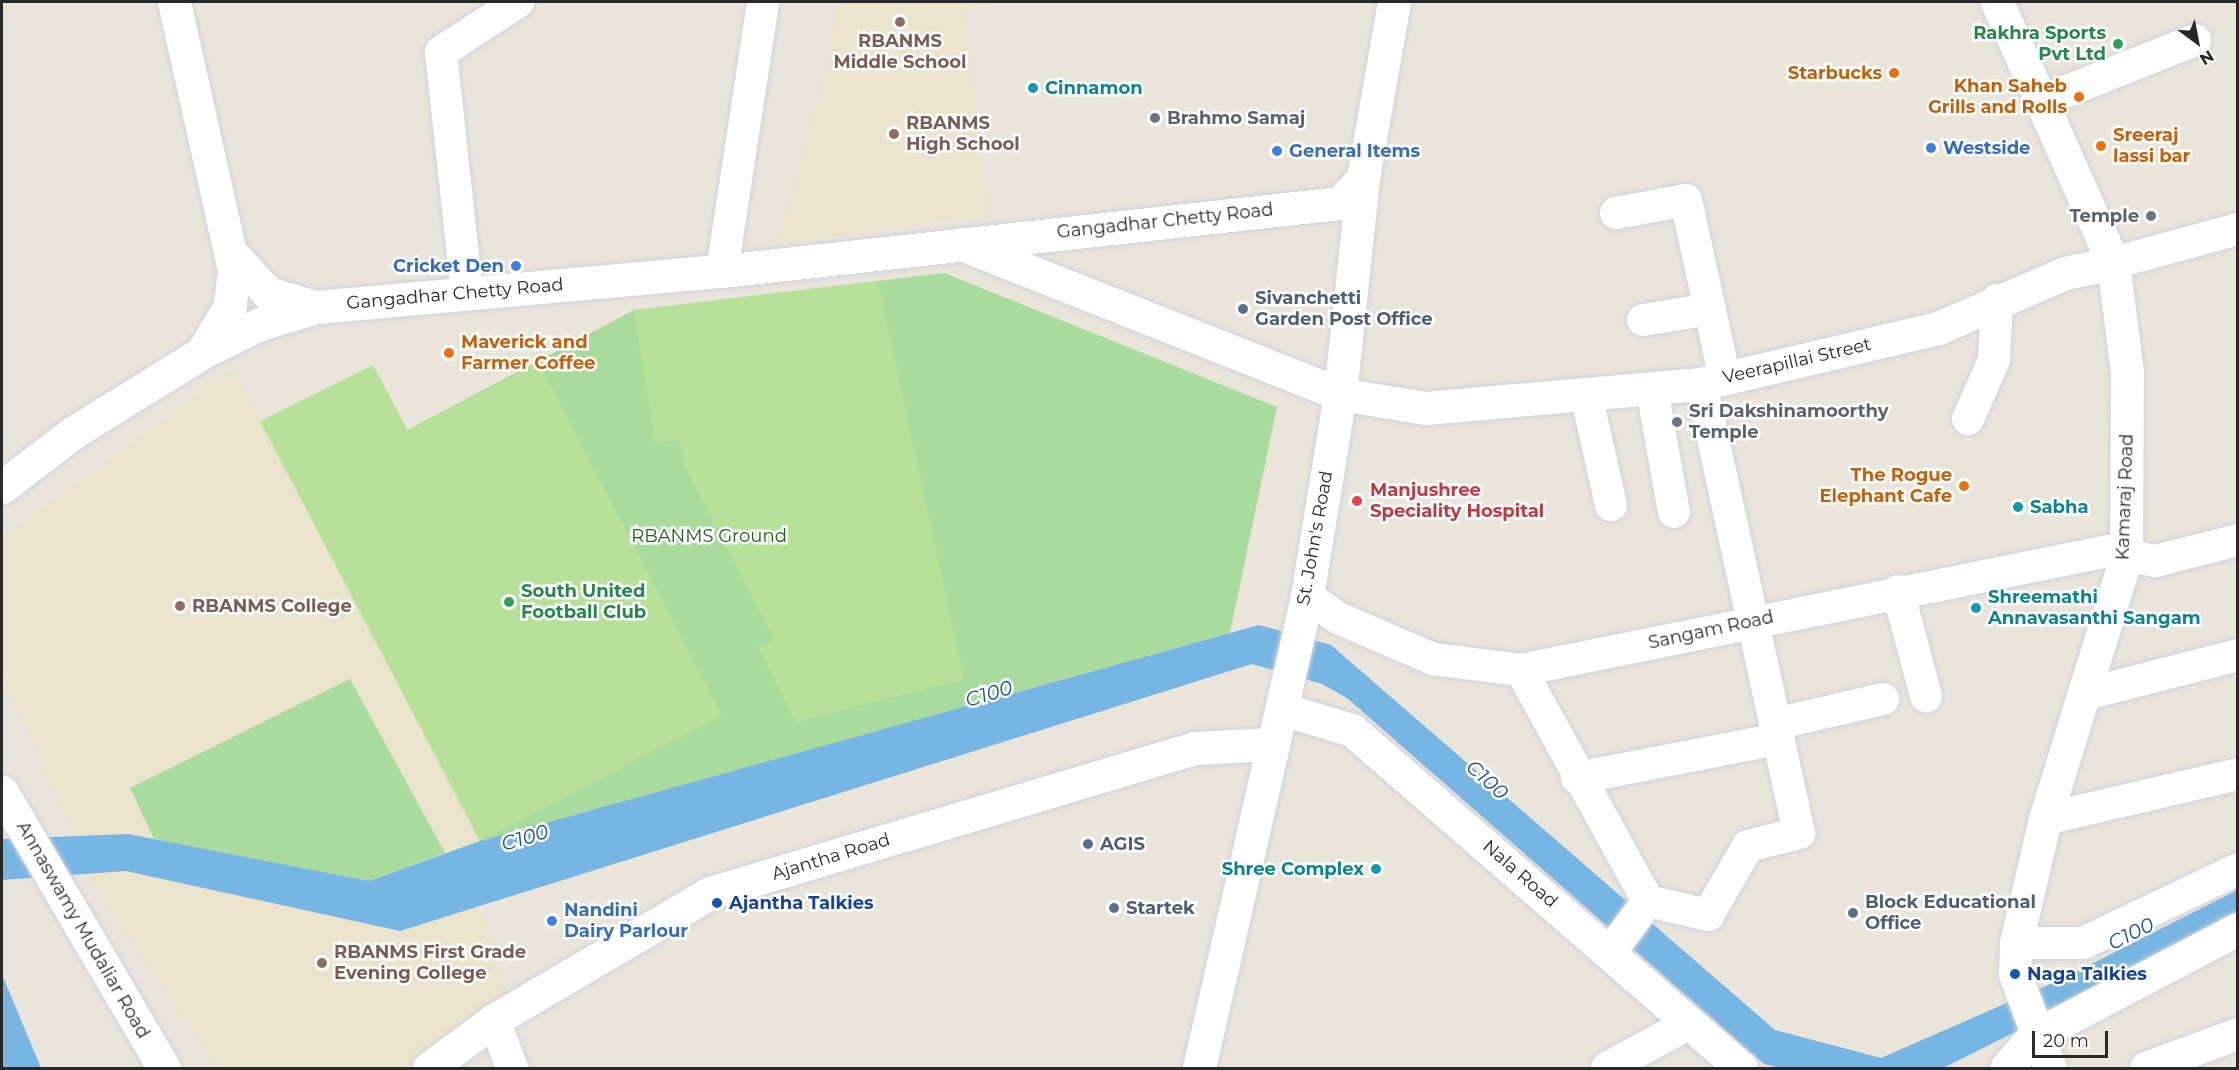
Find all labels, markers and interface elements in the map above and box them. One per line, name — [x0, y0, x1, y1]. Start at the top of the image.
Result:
north arrow — [2167, 12, 2227, 72]
marker: RBANMS Middle School — [893, 15, 907, 29]
place label: Rakhra Sports Pvt Ltd — [1973, 23, 2106, 66]
place label: RBANMS Middle School — [834, 31, 966, 74]
marker: Rakhra Sports Pvt Ltd — [2111, 37, 2125, 51]
text: N — [2196, 46, 2217, 69]
place label: Starbucks — [1788, 62, 1882, 84]
marker: Starbucks — [1887, 66, 1901, 80]
place label: Khan Saheb Grills and Rolls — [1928, 76, 2067, 118]
place label: Cinnamon — [1045, 77, 1143, 99]
marker: Cinnamon — [1026, 81, 1040, 95]
marker: Khan Saheb Grills and Rolls — [2072, 90, 2086, 104]
place label: Brahmo Samaj — [1167, 107, 1305, 129]
marker: Brahmo Samaj — [1148, 111, 1162, 125]
place label: RBANMS High School — [906, 113, 1020, 156]
place label: Sreeraj lassi bar — [2113, 125, 2190, 168]
marker: RBANMS High School — [887, 127, 901, 141]
place label: Westside — [1943, 137, 2030, 159]
marker: Sreeraj lassi bar — [2094, 139, 2108, 153]
place label: General Items — [1289, 140, 1420, 162]
marker: Westside — [1924, 141, 1938, 155]
marker: General Items — [1270, 144, 1284, 158]
street label: Gangadhar Chetty Road — [1056, 199, 1274, 243]
place label: Temple — [2069, 205, 2139, 227]
marker: Temple — [2144, 209, 2158, 223]
place label: Cricket Den — [393, 255, 504, 277]
marker: Cricket Den — [509, 259, 523, 273]
street label: Gangadhar Chetty Road — [346, 274, 564, 314]
place label: Sivanchetti Garden Post Office — [1255, 288, 1433, 330]
marker: Sivanchetti Garden Post Office — [1236, 302, 1250, 316]
place label: Maverick and Farmer Coffee — [461, 332, 595, 374]
street label: Veerapillai Street — [1721, 333, 1873, 389]
marker: Maverick and Farmer Coffee — [442, 346, 456, 360]
place label: Sri Dakshinamoorthy Temple — [1689, 401, 1889, 444]
marker: Sri Dakshinamoorthy Temple — [1670, 415, 1684, 429]
street label: Kamaraj Road — [2112, 433, 2138, 561]
place label: The Rogue Elephant Cafe — [1820, 465, 1952, 508]
street label: St. John's Road — [1293, 469, 1337, 607]
marker: The Rogue Elephant Cafe — [1957, 479, 1971, 493]
place label: Manjushree Speciality Hospital — [1370, 480, 1544, 522]
marker: Manjushree Speciality Hospital — [1348, 492, 1366, 510]
place label: Sabha — [2030, 496, 2089, 518]
marker: Sabha — [2011, 500, 2025, 514]
park label: RBANMS Ground — [631, 525, 787, 547]
place label: South United Football Club — [521, 581, 646, 624]
place label: Shreemathi Annavasanthi Sangam — [1988, 587, 2201, 630]
place label: RBANMS College — [192, 595, 352, 617]
marker: South United Football Club — [502, 595, 516, 609]
marker: RBANMS College — [173, 599, 187, 613]
marker: Shreemathi Annavasanthi Sangam — [1969, 601, 1983, 615]
street label: Sangam Road — [1646, 606, 1776, 654]
water label: C100 — [962, 675, 1016, 713]
water label: C100 — [1461, 755, 1513, 805]
street label: Annaswamy Mudaliar Road — [12, 818, 154, 1042]
water label: C100 — [498, 819, 552, 857]
street label: Ajantha Road — [769, 829, 893, 885]
place label: AGIS — [1100, 833, 1145, 855]
street label: Nala Road — [1478, 836, 1562, 912]
marker: AGIS — [1081, 837, 1095, 851]
place label: Shree Complex — [1222, 858, 1364, 880]
marker: Shree Complex — [1369, 862, 1383, 876]
place label: Ajantha Talkies — [729, 892, 874, 914]
place label: Block Educational Office — [1865, 892, 2036, 934]
marker: Ajantha Talkies — [710, 896, 724, 910]
place label: Startek — [1126, 897, 1195, 919]
place label: Nandini Dairy Parlour — [564, 900, 688, 942]
marker: Startek — [1107, 901, 1121, 915]
marker: Block Educational Office — [1846, 906, 1860, 920]
water label: C100 — [2104, 913, 2158, 955]
marker: Nandini Dairy Parlour — [545, 914, 559, 928]
place label: RBANMS First Grade Evening College — [334, 942, 526, 984]
marker: RBANMS First Grade Evening College — [315, 956, 329, 970]
place label: Naga Talkies — [2027, 963, 2147, 985]
marker: Naga Talkies — [2008, 967, 2022, 981]
scale bar — [2035, 1019, 2112, 1057]
text: 20 m — [2043, 1030, 2089, 1052]

